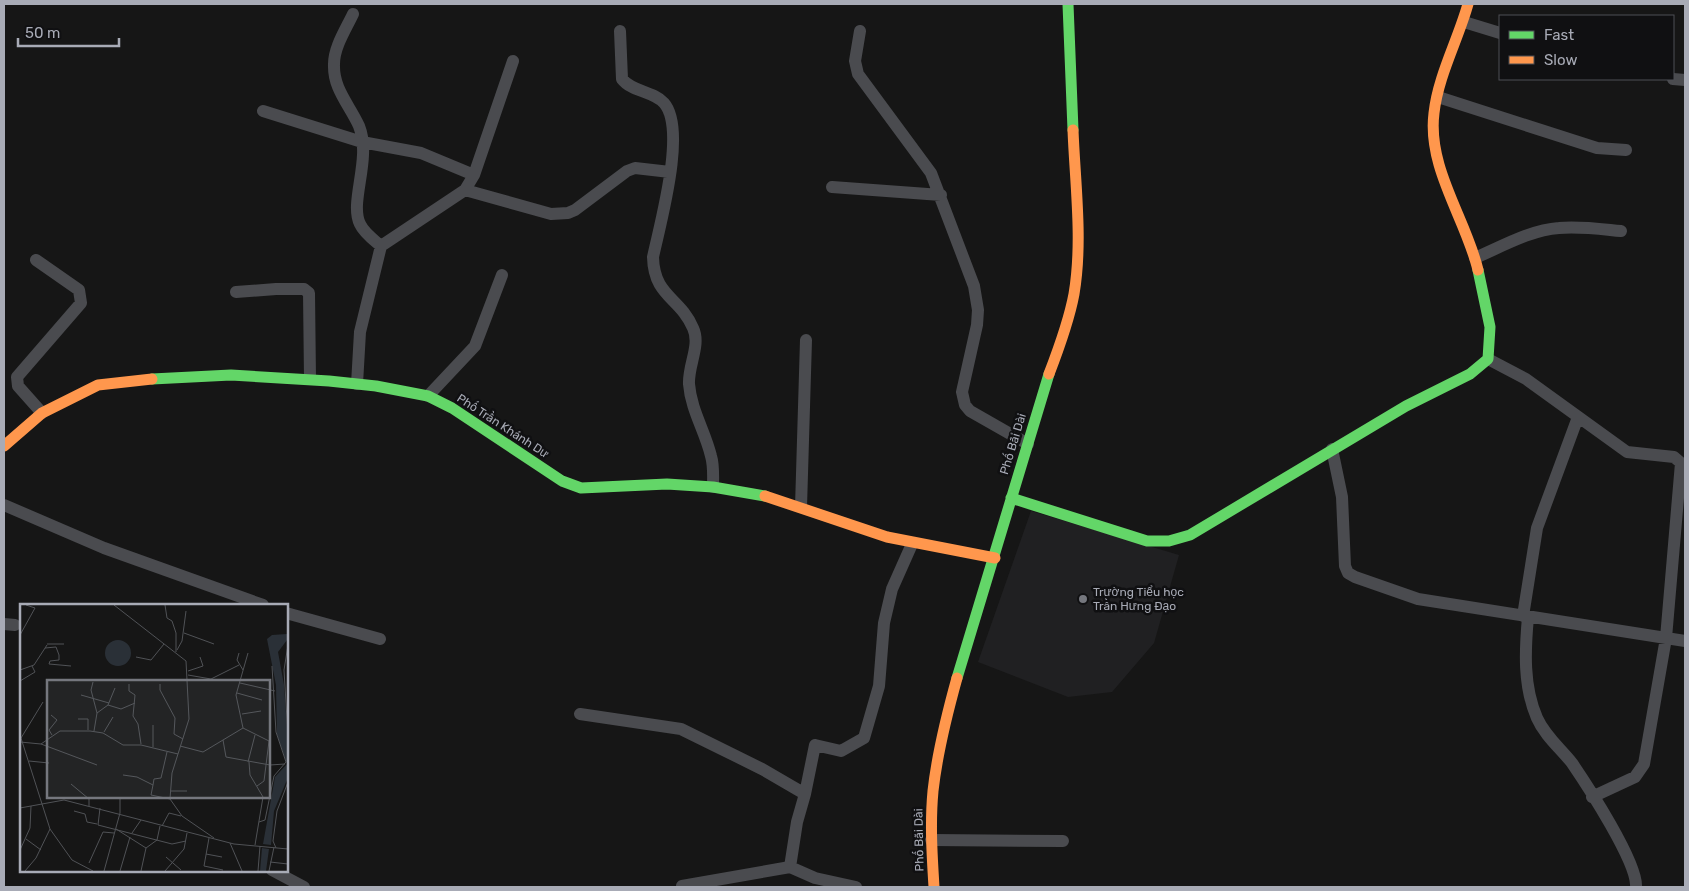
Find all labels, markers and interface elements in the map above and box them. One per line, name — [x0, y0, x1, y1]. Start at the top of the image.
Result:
scale bar — [18, 15, 119, 47]
legend — [1499, 15, 1674, 80]
text: 50 m — [25, 24, 60, 42]
text: Fast — [1544, 26, 1574, 44]
text: Slow — [1544, 51, 1577, 69]
street label: Phố Trần Khánh Dư — [454, 391, 552, 461]
street label: Phố Bãi Dài — [997, 412, 1029, 476]
place label: Trường Tiểu học Trần Hưng Đạo — [1093, 585, 1184, 613]
marker: Trường Tiểu học Trần Hưng Đạo — [1077, 593, 1089, 605]
inset map — [20, 604, 288, 871]
street label: Phố Bãi Dài — [911, 808, 927, 872]

